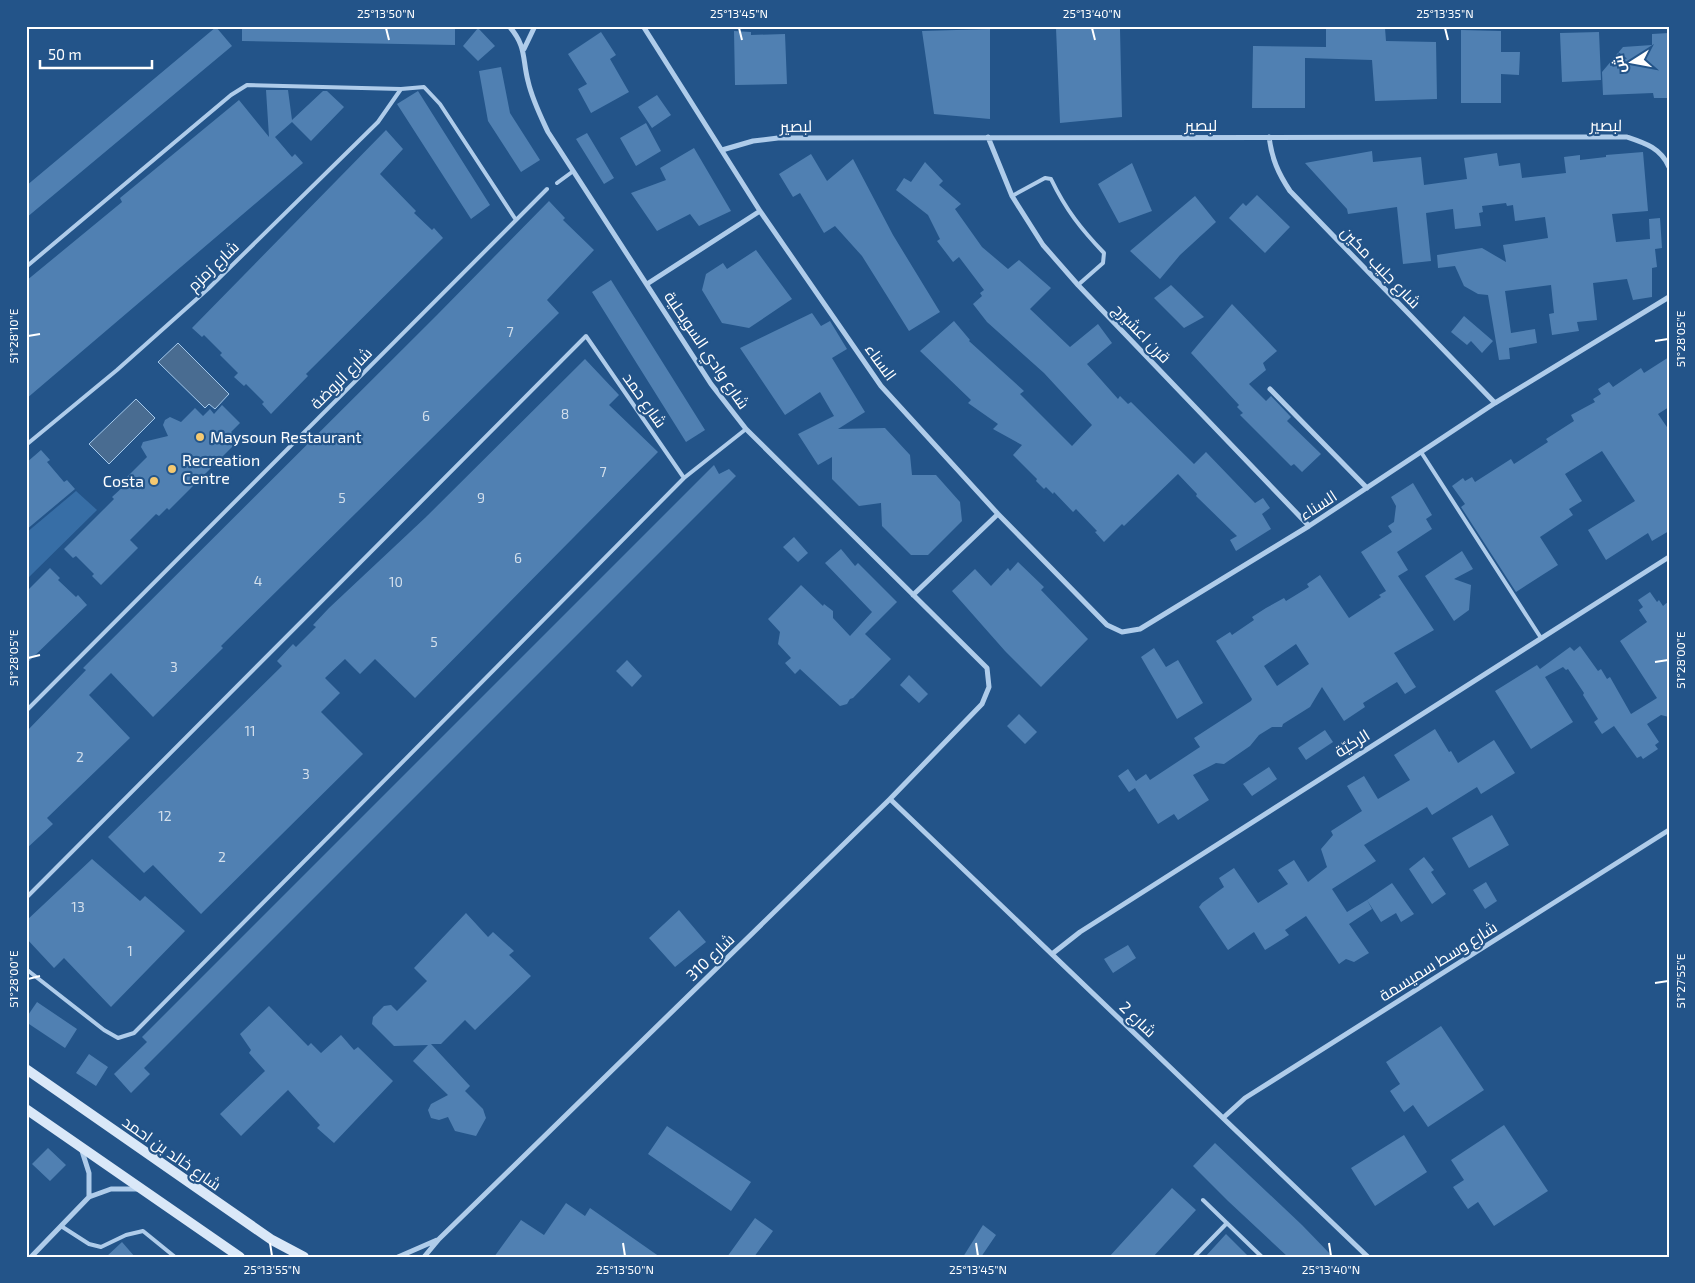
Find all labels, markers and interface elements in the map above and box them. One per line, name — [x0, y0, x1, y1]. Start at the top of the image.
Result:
text: 25°13'50"N — [357, 6, 415, 20]
text: 25°13'45"N — [710, 6, 768, 20]
text: 25°13'40"N — [1063, 6, 1121, 20]
text: 25°13'35"N — [1416, 6, 1474, 20]
scale bar — [40, 38, 152, 70]
north arrow — [1608, 38, 1658, 88]
text: 50 m — [48, 45, 82, 63]
text: ش — [1609, 54, 1630, 75]
street label: لبصير — [1184, 115, 1217, 135]
street label: لبصير — [1589, 115, 1622, 135]
street label: لبصير — [779, 116, 812, 136]
street label: شارع جليب مكين — [1335, 222, 1425, 314]
street label: شارع زمزم — [183, 237, 244, 297]
street label: شارع وادي السويحلية — [657, 287, 754, 415]
street label: قرن اعشيرج — [1107, 299, 1175, 368]
text: 51°28'10"E — [6, 308, 20, 364]
text: 51°28'05"E — [1673, 310, 1687, 367]
house number: 7 — [506, 323, 514, 340]
street label: السناء — [862, 340, 901, 384]
street label: شارع الروضة — [306, 343, 377, 414]
street label: شارع حمد — [617, 369, 671, 433]
house number: 8 — [561, 405, 569, 422]
house number: 6 — [422, 407, 430, 424]
place label: Maysoun Restaurant — [210, 427, 362, 446]
marker: Maysoun Restaurant — [194, 431, 206, 443]
place label: Recreation Centre — [182, 450, 260, 487]
marker: Recreation Centre — [166, 463, 178, 475]
house number: 7 — [599, 463, 607, 480]
place label: Costa — [103, 471, 144, 490]
marker: Costa — [148, 475, 160, 487]
street label: السناء — [1296, 486, 1340, 524]
house number: 5 — [338, 489, 346, 506]
house number: 9 — [477, 489, 485, 506]
house number: 6 — [514, 549, 522, 566]
house number: 4 — [254, 572, 262, 589]
house number: 10 — [389, 573, 403, 590]
text: 51°28'05"E — [6, 629, 20, 686]
text: 51°28'00"E — [1673, 631, 1687, 689]
house number: 5 — [430, 633, 438, 650]
house number: 3 — [170, 658, 178, 675]
house number: 11 — [244, 722, 256, 739]
street label: الركيّة — [1331, 725, 1373, 761]
house number: 2 — [76, 748, 84, 765]
house number: 3 — [302, 765, 310, 782]
house number: 12 — [158, 807, 172, 824]
house number: 2 — [218, 848, 226, 865]
house number: 13 — [71, 898, 85, 915]
street label: شارع وسط سميسمة — [1375, 917, 1502, 1007]
street label: شارع 310 — [682, 929, 740, 986]
house number: 1 — [127, 942, 133, 959]
text: 51°28'00"E — [6, 950, 20, 1008]
text: 51°27'55"E — [1673, 953, 1687, 1008]
street label: شارع 2 — [1114, 997, 1161, 1043]
street label: شارع خالد بن احمد — [117, 1111, 225, 1196]
text: 25°13'55"N — [243, 1262, 301, 1276]
text: 25°13'50"N — [596, 1262, 654, 1276]
text: 25°13'45"N — [949, 1262, 1007, 1276]
text: 25°13'40"N — [1302, 1262, 1360, 1276]

